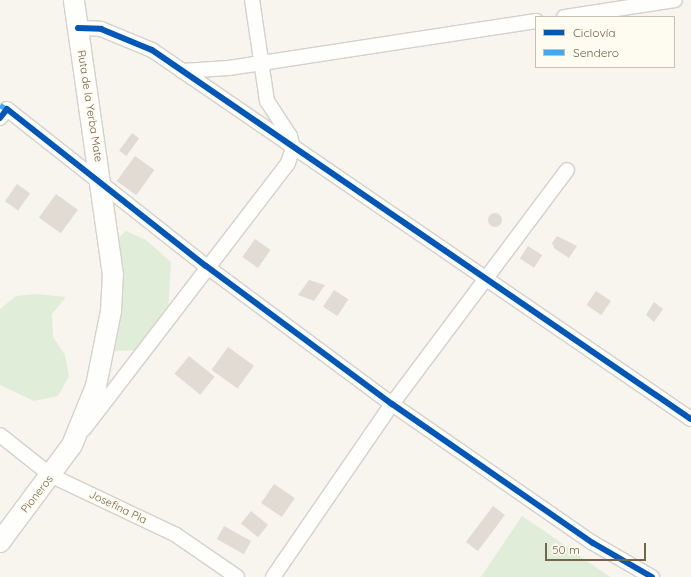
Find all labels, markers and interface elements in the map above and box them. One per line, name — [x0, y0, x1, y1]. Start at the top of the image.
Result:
legend — [535, 16, 675, 68]
text: Ciclovía — [573, 25, 616, 40]
text: Sendero — [573, 45, 619, 60]
street label: Ruta de la Yerba Mate — [75, 49, 105, 163]
street label: Pioneros — [18, 473, 56, 515]
street label: Josefina Pla — [87, 487, 149, 527]
scale bar — [547, 535, 648, 561]
text: 50 m — [552, 542, 580, 557]

